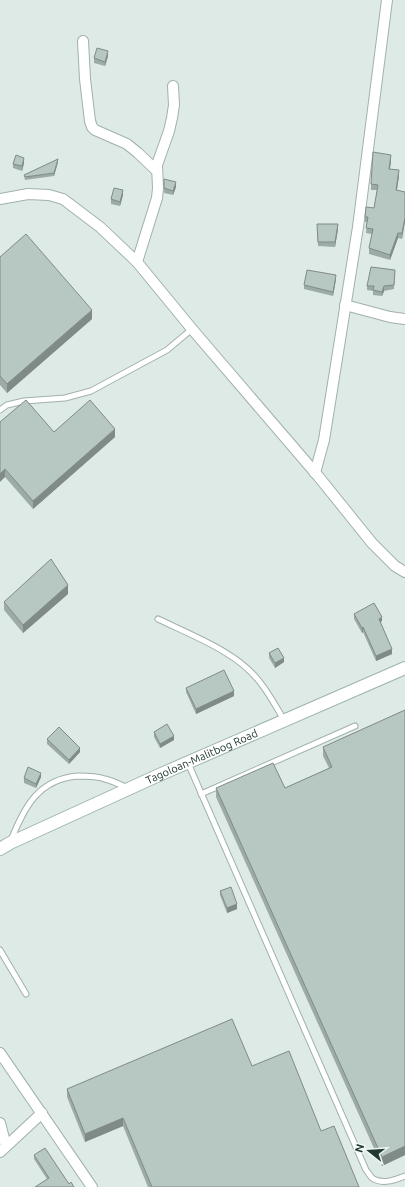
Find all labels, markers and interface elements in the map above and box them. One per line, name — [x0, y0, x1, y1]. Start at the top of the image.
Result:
street label: Tagoloan-Malitbog Road — [144, 727, 259, 786]
north arrow — [349, 1131, 389, 1171]
text: N — [352, 1142, 366, 1154]

